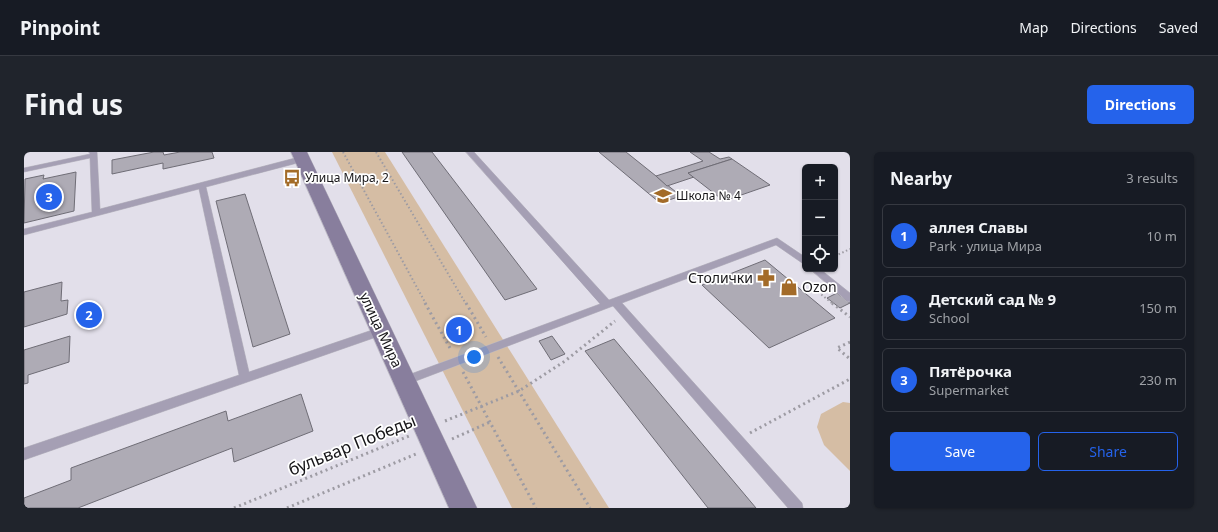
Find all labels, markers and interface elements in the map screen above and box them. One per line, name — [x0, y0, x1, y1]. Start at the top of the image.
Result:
text: Pinpoint — [20, 15, 100, 41]
text: Map — [1019, 18, 1048, 37]
text: Directions — [1070, 18, 1137, 37]
text: Saved — [1159, 18, 1198, 37]
text: Find us — [24, 85, 123, 123]
button: Directions — [1087, 85, 1194, 124]
map controls — [802, 164, 838, 272]
button: + — [802, 164, 838, 200]
text: Nearby — [890, 167, 952, 190]
bus stop icon: Улица Мира, 2 — [282, 168, 302, 188]
place label: Улица Мира, 2 — [305, 169, 389, 186]
text: 3 results — [1126, 169, 1178, 187]
pin: 3 — [36, 182, 62, 212]
school or university icon: Школа № 4 — [653, 186, 673, 206]
place label: Школа № 4 — [676, 187, 741, 204]
button: − — [802, 200, 838, 236]
text: аллея Славы — [929, 217, 1028, 237]
text: 1 — [900, 227, 908, 245]
text: 10 m — [1147, 227, 1177, 245]
button: locate — [802, 236, 838, 272]
text: Park · улица Мира — [929, 237, 1042, 255]
place label: Столички — [688, 268, 753, 287]
pharmacy icon: Столички — [756, 268, 776, 288]
shop icon: Ozon — [779, 277, 799, 297]
place label: Ozon — [802, 277, 837, 296]
street label: улица Мира — [356, 289, 407, 371]
text: Детский сад № 9 — [929, 289, 1056, 309]
text: 2 — [900, 299, 908, 317]
text: 150 m — [1139, 299, 1177, 317]
pin: 2 — [76, 300, 102, 330]
text: School — [929, 309, 970, 327]
pin: 1 — [446, 315, 472, 345]
your location — [464, 347, 484, 367]
text: Пятёрочка — [929, 361, 1012, 381]
text: 3 — [900, 371, 908, 389]
text: 230 m — [1139, 371, 1177, 389]
text: Supermarket — [929, 381, 1009, 399]
street label: бульвар Победы — [285, 408, 419, 481]
button: Save — [890, 432, 1030, 471]
button: Share — [1038, 432, 1178, 471]

